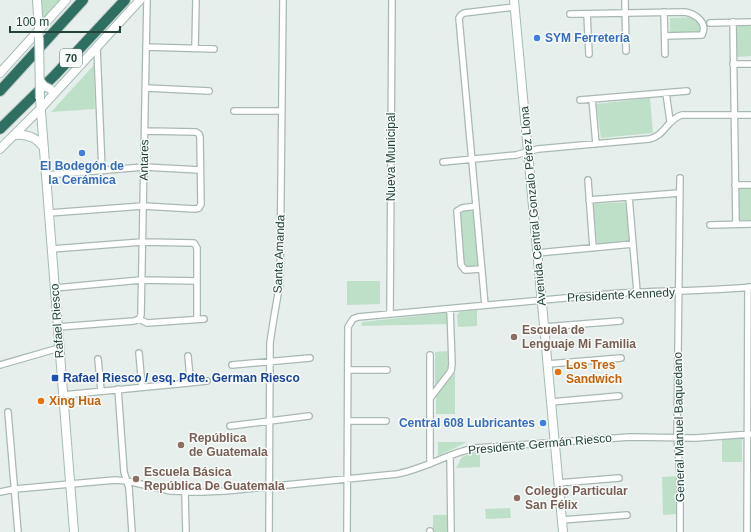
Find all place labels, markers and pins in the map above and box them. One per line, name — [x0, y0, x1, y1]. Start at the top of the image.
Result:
place label: SYM Ferretería — [545, 31, 630, 45]
marker: SYM Ferretería — [532, 33, 542, 43]
marker: El Bodegón de la Cerámica — [77, 148, 87, 158]
place label: El Bodegón de la Cerámica — [40, 159, 124, 187]
place label: Escuela de Lenguaje Mi Familia — [522, 323, 636, 351]
marker: Escuela de Lenguaje Mi Familia — [509, 332, 519, 342]
place label: Los Tres Sandwich — [566, 358, 622, 386]
marker: Los Tres Sandwich — [553, 367, 563, 377]
place label: Rafael Riesco / esq. Pdte. German Riesco — [63, 371, 300, 385]
marker: Rafael Riesco / esq. Pdte. German Riesco — [50, 373, 60, 383]
place label: Xing Hua — [49, 394, 101, 408]
marker: Xing Hua — [36, 396, 46, 406]
place label: Central 608 Lubricantes — [399, 416, 535, 430]
marker: Central 608 Lubricantes — [538, 418, 548, 428]
place label: República de Guatemala — [189, 431, 268, 459]
marker: República de Guatemala — [176, 440, 186, 450]
place label: Escuela Básica República De Guatemala — [144, 465, 285, 493]
marker: Escuela Básica República De Guatemala — [131, 474, 141, 484]
place label: Colegio Particular San Félix — [525, 484, 628, 512]
marker: Colegio Particular San Félix — [512, 493, 522, 503]

